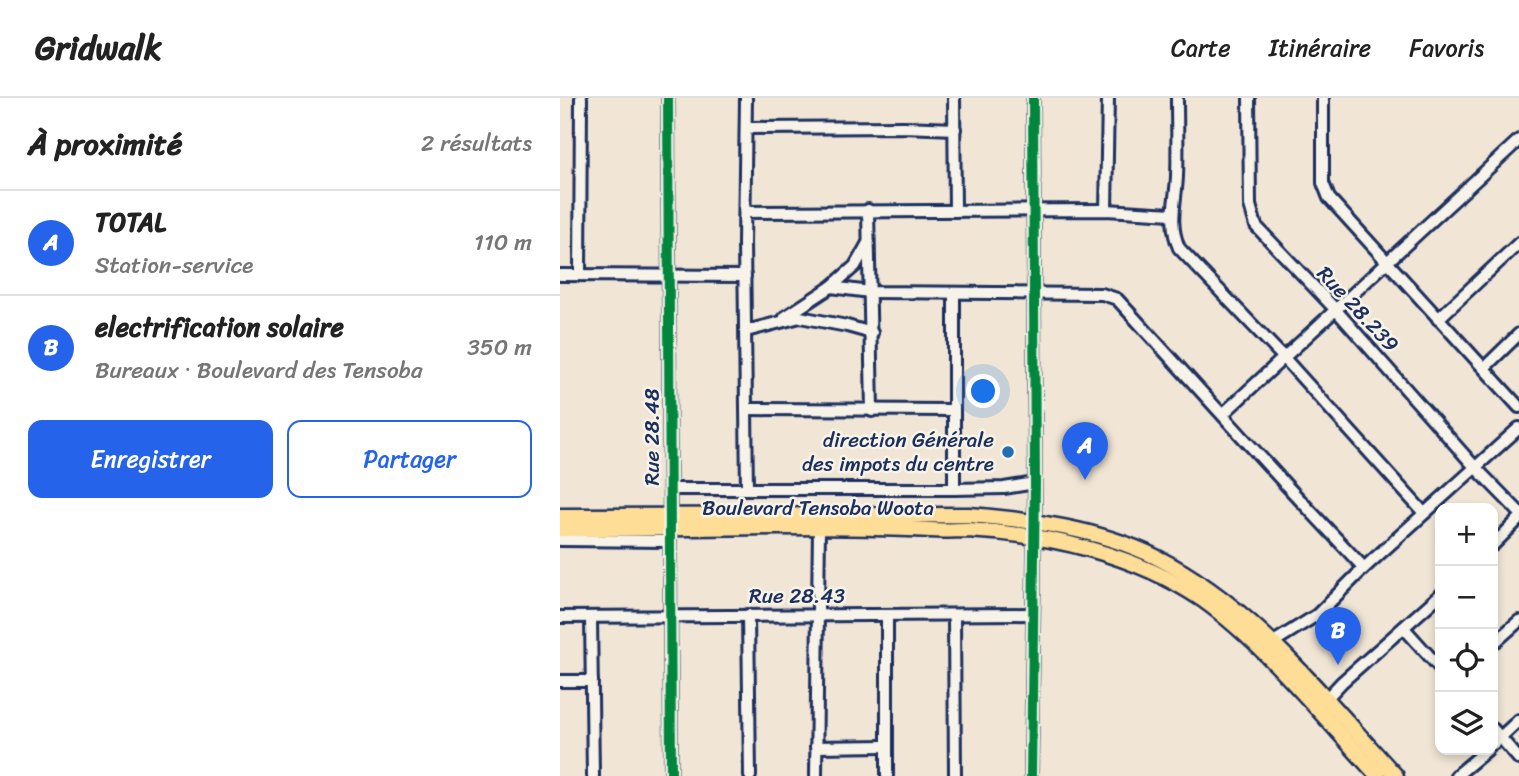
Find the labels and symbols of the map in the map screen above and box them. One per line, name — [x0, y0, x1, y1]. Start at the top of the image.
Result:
street label: Rue 28.239 — [1307, 257, 1409, 361]
your location — [966, 374, 1000, 408]
street label: Rue 28.48 — [633, 388, 671, 486]
place label: direction Générale des impots du centre — [802, 421, 994, 483]
pin: A — [1062, 422, 1108, 480]
marker: direction Générale des impots du centre — [1000, 444, 1016, 460]
street label: Boulevard Tensoba Woota — [702, 489, 935, 527]
street label: Rue 28.43 — [749, 577, 845, 615]
pin: B — [1315, 607, 1361, 665]

